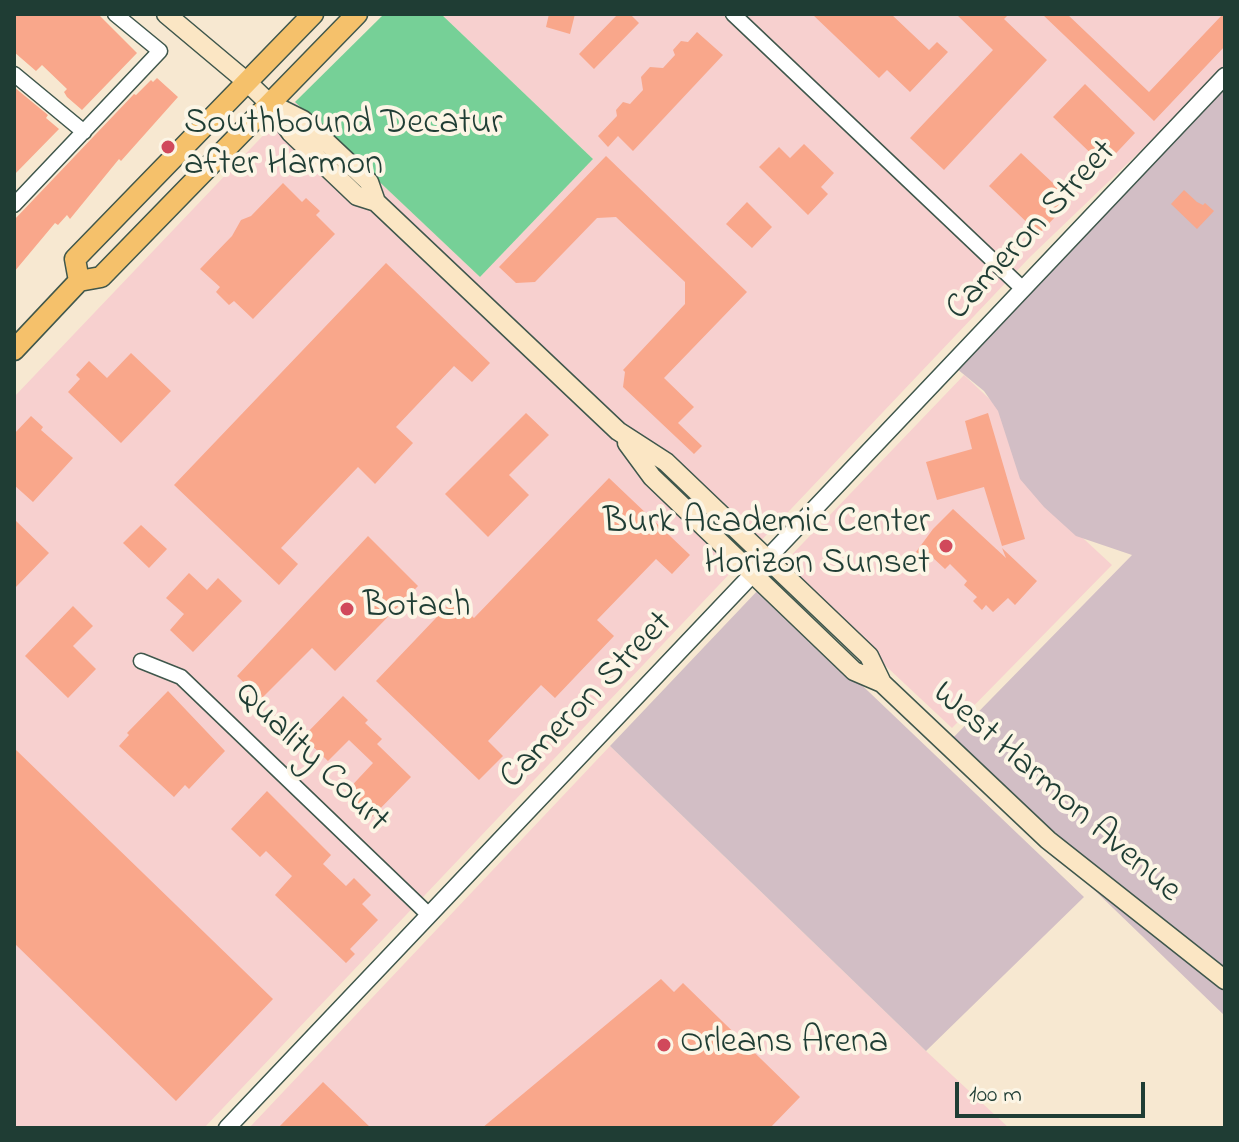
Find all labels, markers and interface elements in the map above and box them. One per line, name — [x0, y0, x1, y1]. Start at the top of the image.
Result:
place label: Southbound Decatur after Harmon — [184, 104, 502, 189]
street label: Cameron Street — [939, 133, 1127, 331]
marker: Southbound Decatur after Harmon — [159, 138, 177, 156]
place label: Burk Academic Center Horizon Sunset — [603, 503, 930, 588]
marker: Burk Academic Center Horizon Sunset — [937, 537, 955, 555]
place label: Botach — [363, 587, 471, 631]
marker: Botach — [338, 600, 356, 618]
street label: Cameron Street — [492, 604, 684, 800]
street label: Quality Court — [223, 674, 397, 844]
street label: West Harmon Avenue — [922, 674, 1188, 914]
place label: Orleans Arena — [680, 1023, 888, 1067]
marker: Orleans Arena — [655, 1036, 673, 1054]
scale bar — [959, 1066, 1149, 1116]
text: 100 m — [969, 1078, 1022, 1113]

